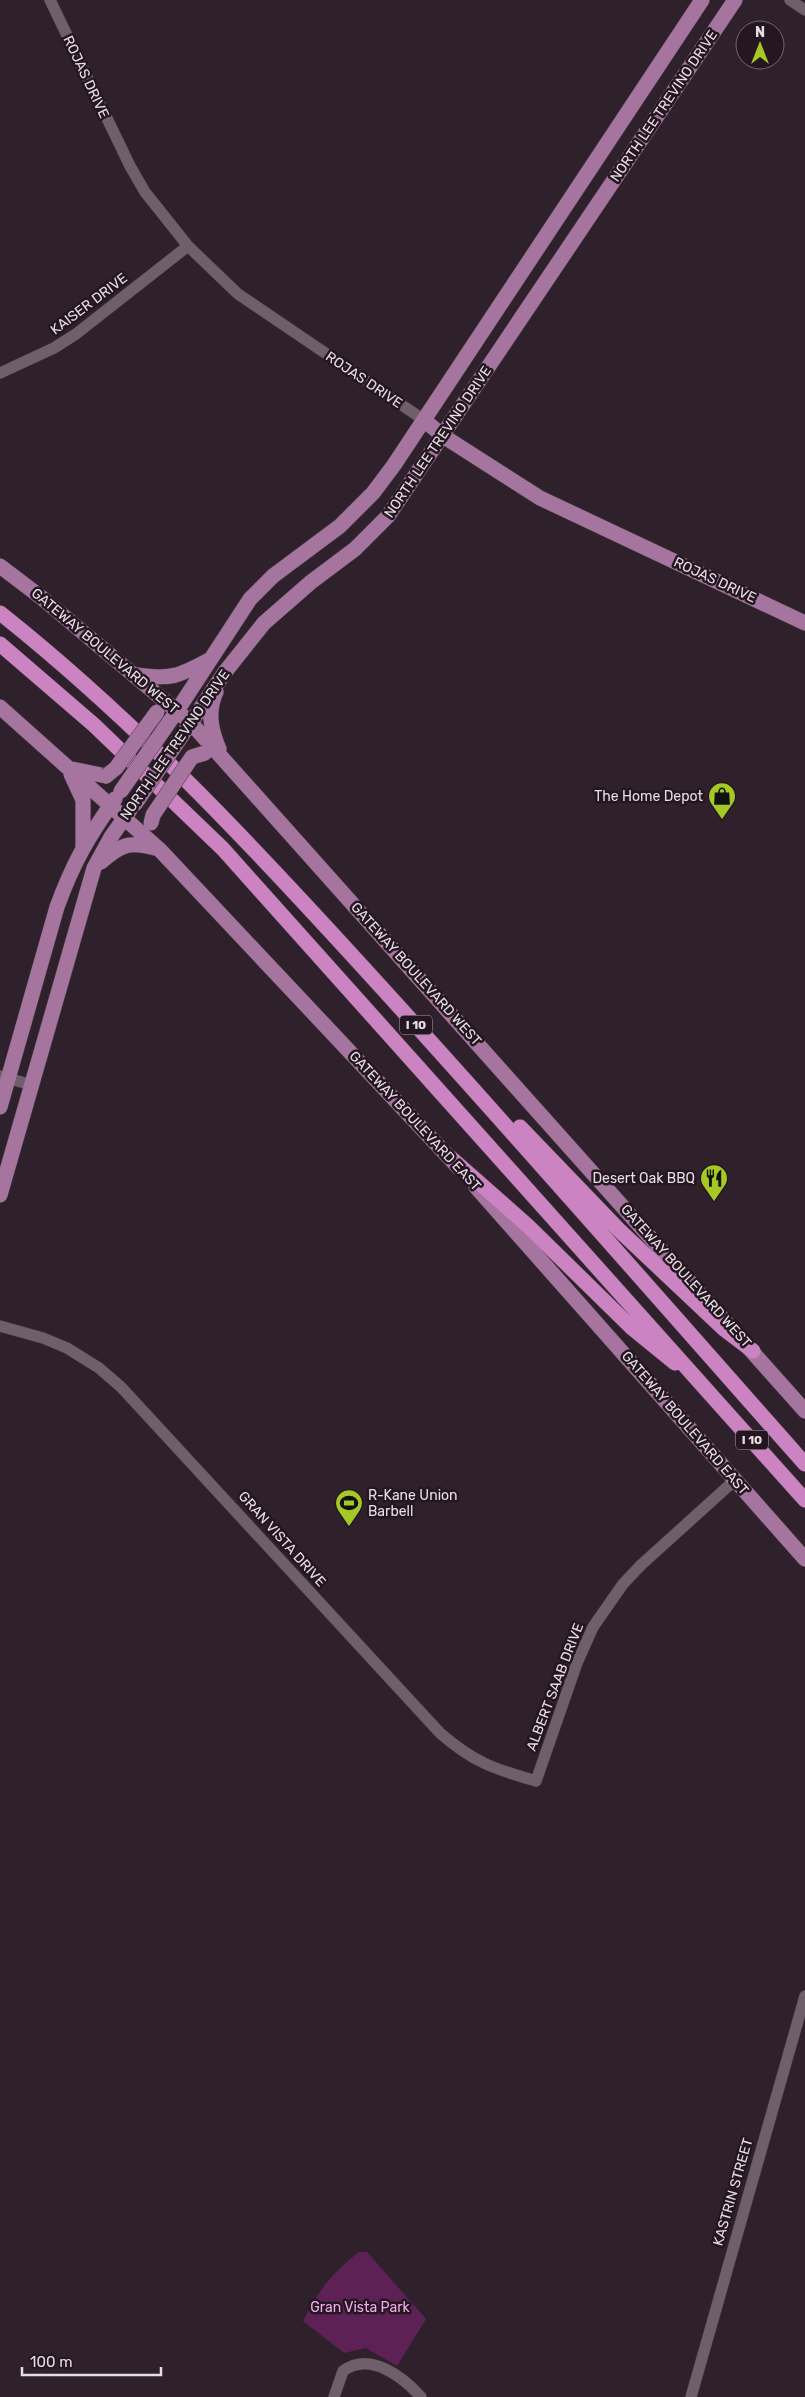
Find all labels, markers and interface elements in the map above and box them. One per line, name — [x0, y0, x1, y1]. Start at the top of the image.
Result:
north arrow — [735, 20, 785, 70]
text: N — [755, 24, 765, 41]
street label: NORTH LEE TREVINO DRIVE — [607, 27, 721, 185]
street label: ROJAS DRIVE — [59, 33, 113, 121]
street label: KAISER DRIVE — [47, 270, 131, 338]
street label: ROJAS DRIVE — [322, 348, 406, 412]
street label: NORTH LEE TREVINO DRIVE — [381, 363, 495, 521]
street label: ROJAS DRIVE — [671, 553, 759, 607]
street label: GATEWAY BOULEVARD WEST — [28, 584, 182, 718]
street label: NORTH LEE TREVINO DRIVE — [117, 667, 233, 823]
shop icon: The Home Depot — [707, 781, 737, 820]
place label: The Home Depot — [594, 788, 704, 805]
street label: GATEWAY BOULEVARD WEST — [347, 899, 485, 1049]
road number: I 10 — [400, 1016, 432, 1034]
street label: GATEWAY BOULEVARD EAST — [346, 1048, 484, 1194]
restaurant icon: Desert Oak BBQ — [699, 1163, 729, 1202]
place label: Desert Oak BBQ — [592, 1170, 695, 1187]
street label: GATEWAY BOULEVARD WEST — [617, 1201, 755, 1351]
street label: GATEWAY BOULEVARD EAST — [618, 1348, 752, 1498]
road number: I 10 — [736, 1430, 768, 1450]
place label: R-Kane Union Barbell — [368, 1487, 458, 1520]
street label: GRAN VISTA DRIVE — [235, 1488, 329, 1590]
sports icon: R-Kane Union Barbell — [334, 1488, 364, 1527]
street label: ALBERT SAAB DRIVE — [523, 1621, 587, 1753]
street label: KASTRIN STREET — [709, 2136, 757, 2248]
park label: Gran Vista Park — [310, 2299, 410, 2316]
scale bar — [22, 2344, 161, 2376]
text: 100 m — [30, 2353, 72, 2371]

